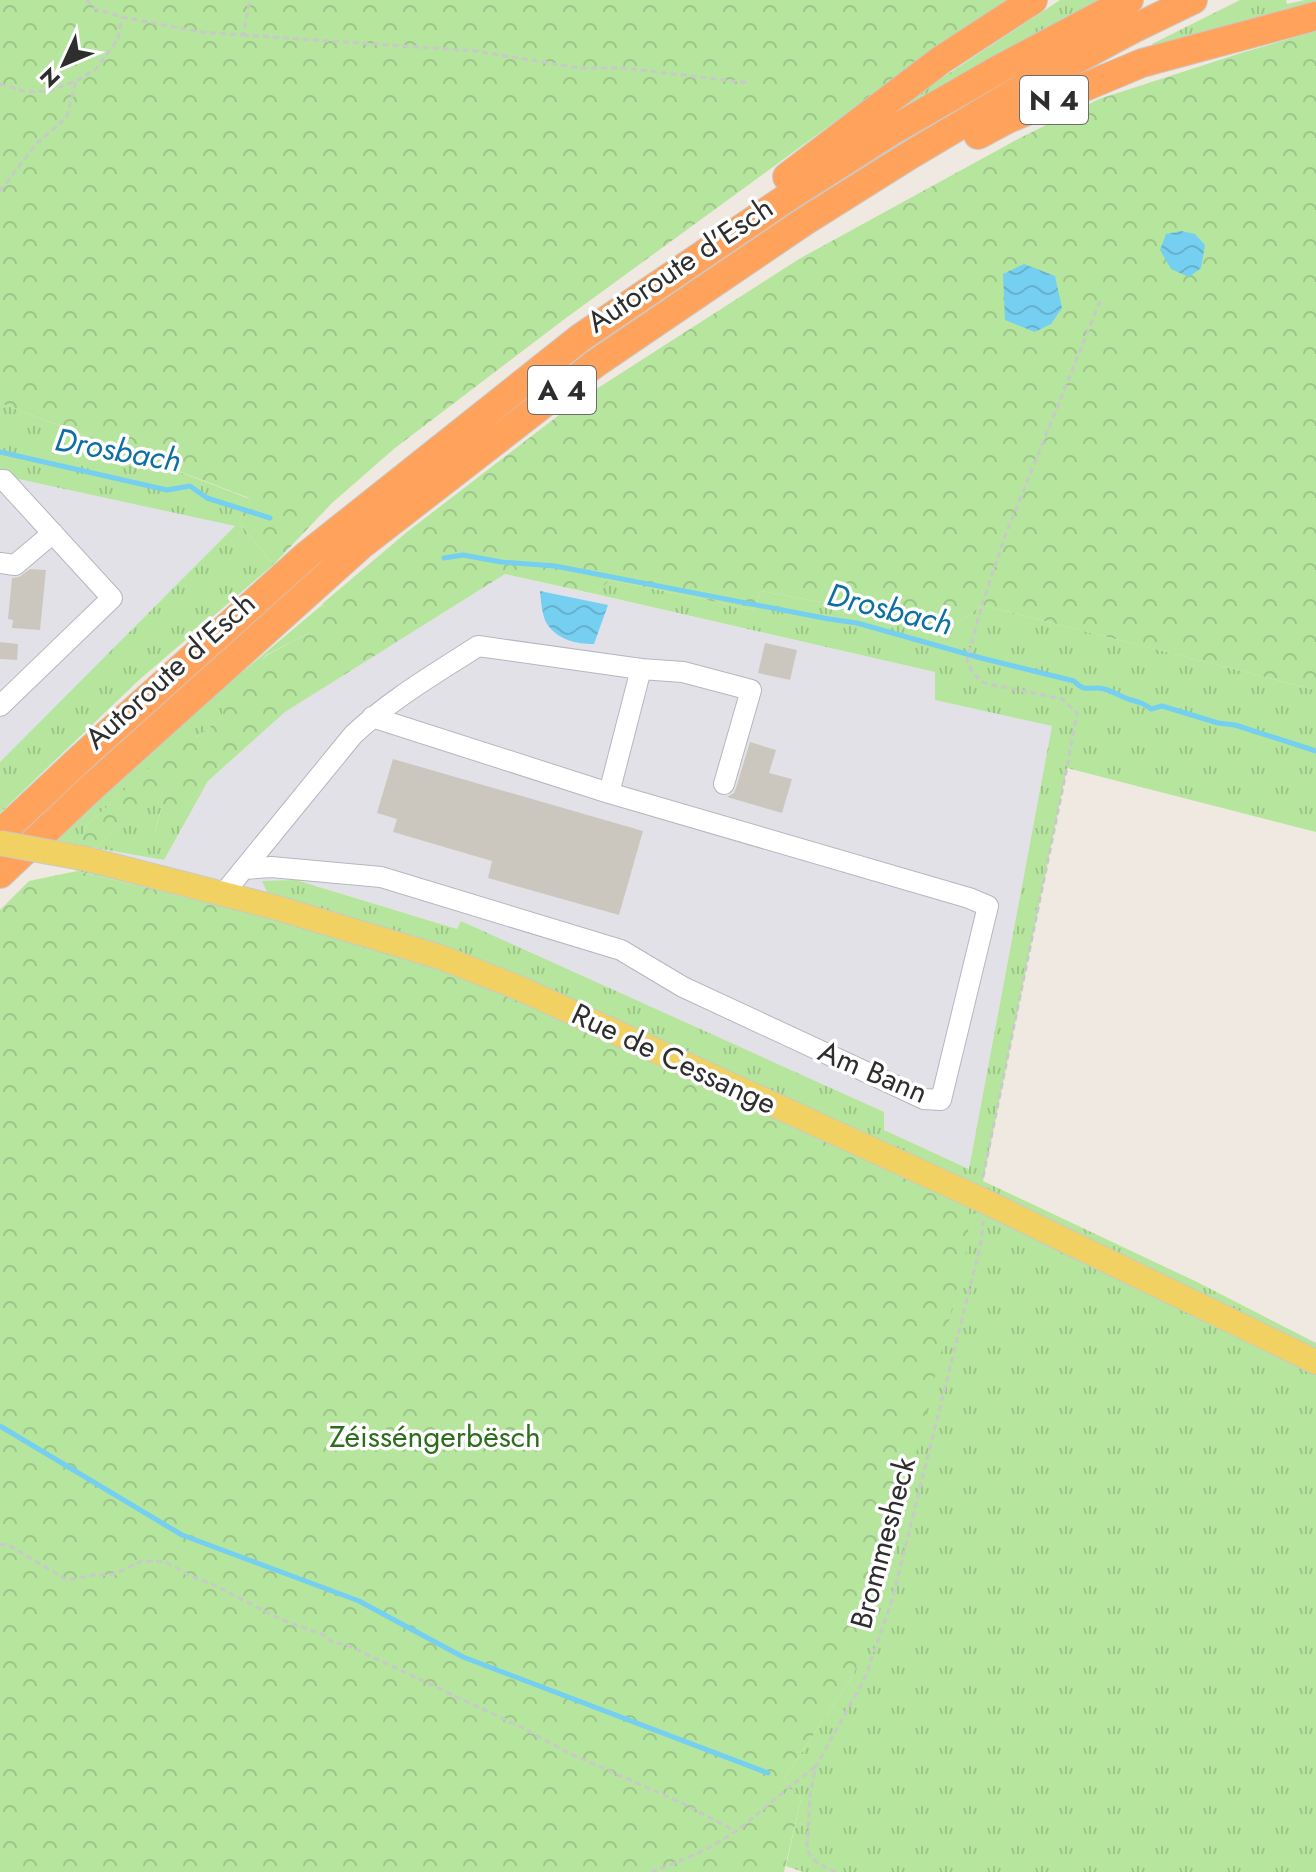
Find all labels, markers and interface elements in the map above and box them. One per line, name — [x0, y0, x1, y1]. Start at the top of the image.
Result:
north arrow — [24, 24, 104, 104]
text: N — [32, 60, 67, 95]
road number: N 4 — [1020, 76, 1088, 124]
street label: Autoroute d'Esch — [578, 186, 781, 343]
road number: A 4 — [528, 366, 596, 414]
water label: Drosbach — [51, 416, 185, 484]
water label: Drosbach — [823, 571, 957, 647]
street label: Autoroute d'Esch — [75, 582, 264, 759]
street label: Rue de Cessange — [565, 992, 784, 1125]
street label: Am Bann — [812, 1029, 934, 1114]
park label: Zéisséngerbësch — [329, 1415, 541, 1458]
street label: Brommesheck — [839, 1452, 926, 1633]

